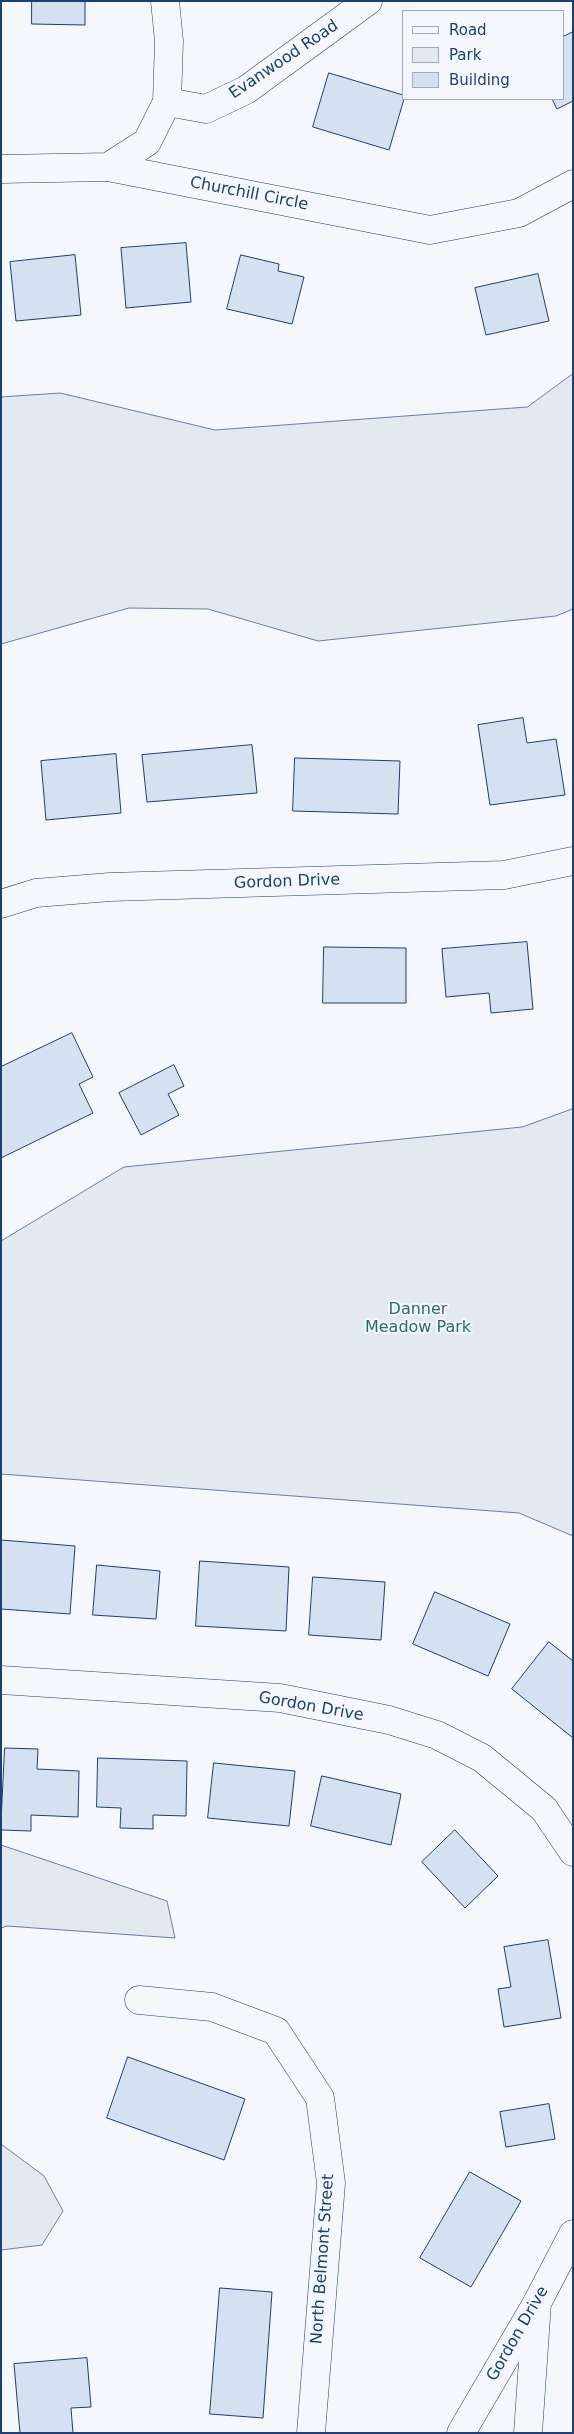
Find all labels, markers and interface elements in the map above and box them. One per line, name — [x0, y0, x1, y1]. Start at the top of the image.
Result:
legend — [402, 10, 564, 100]
street label: Evanwood Road — [226, 16, 342, 104]
text: Road — [449, 21, 487, 39]
text: Park — [449, 46, 481, 64]
text: Building — [449, 71, 510, 89]
street label: Churchill Circle — [188, 173, 310, 215]
street label: Gordon Drive — [234, 871, 340, 893]
park label: Danner Meadow Park — [365, 1300, 471, 1338]
street label: Gordon Drive — [257, 1688, 365, 1726]
street label: North Belmont Street — [307, 2173, 339, 2345]
street label: Gordon Drive — [483, 2283, 553, 2385]

